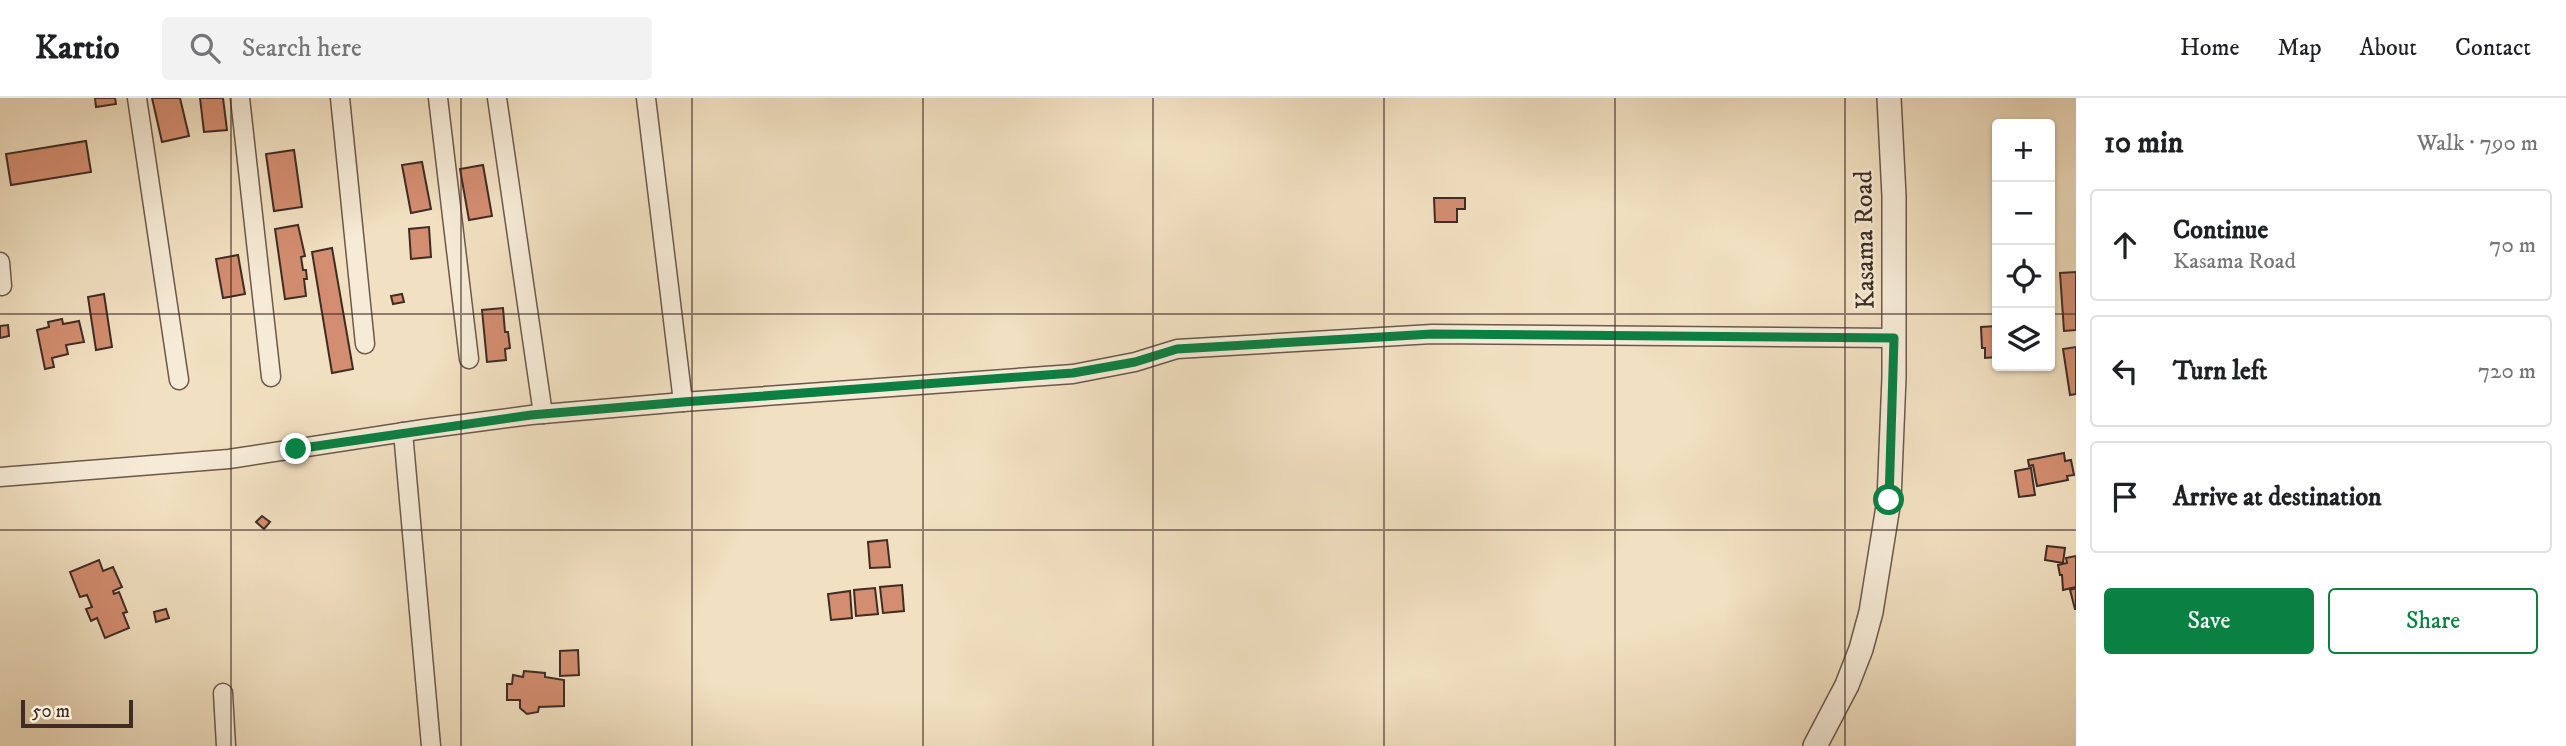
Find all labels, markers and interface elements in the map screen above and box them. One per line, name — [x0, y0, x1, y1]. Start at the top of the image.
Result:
search box — [162, 17, 652, 80]
text: Kartio — [35, 28, 120, 69]
icon: search — [186, 29, 224, 67]
text: Search here — [242, 32, 362, 65]
text: Home — [2180, 33, 2239, 63]
text: Map — [2277, 33, 2322, 63]
text: About — [2360, 33, 2417, 63]
text: Contact — [2455, 33, 2531, 63]
map controls — [1992, 119, 2055, 371]
button: + — [1992, 119, 2055, 182]
text: 10 min — [2104, 125, 2183, 162]
text: Walk · 790 m — [2417, 129, 2538, 158]
street label: Kasama Road — [1847, 170, 1883, 310]
button: − — [1992, 182, 2055, 245]
text: Continue — [2173, 214, 2268, 247]
icon: ahead — [2106, 226, 2144, 264]
text: 70 m — [2489, 231, 2536, 260]
button: locate — [1992, 245, 2055, 308]
text: Kasama Road — [2173, 247, 2296, 276]
button: layers — [1992, 308, 2055, 371]
icon: left — [2106, 352, 2144, 390]
text: Turn left — [2173, 355, 2267, 388]
text: 720 m — [2478, 357, 2536, 386]
route end — [280, 433, 311, 464]
icon: arrive — [2106, 478, 2144, 516]
text: Arrive at destination — [2173, 481, 2382, 514]
route start — [1873, 484, 1904, 515]
button: Save — [2104, 588, 2314, 654]
button: Share — [2328, 588, 2538, 654]
scale bar — [21, 697, 133, 729]
text: 50 m — [32, 700, 70, 723]

